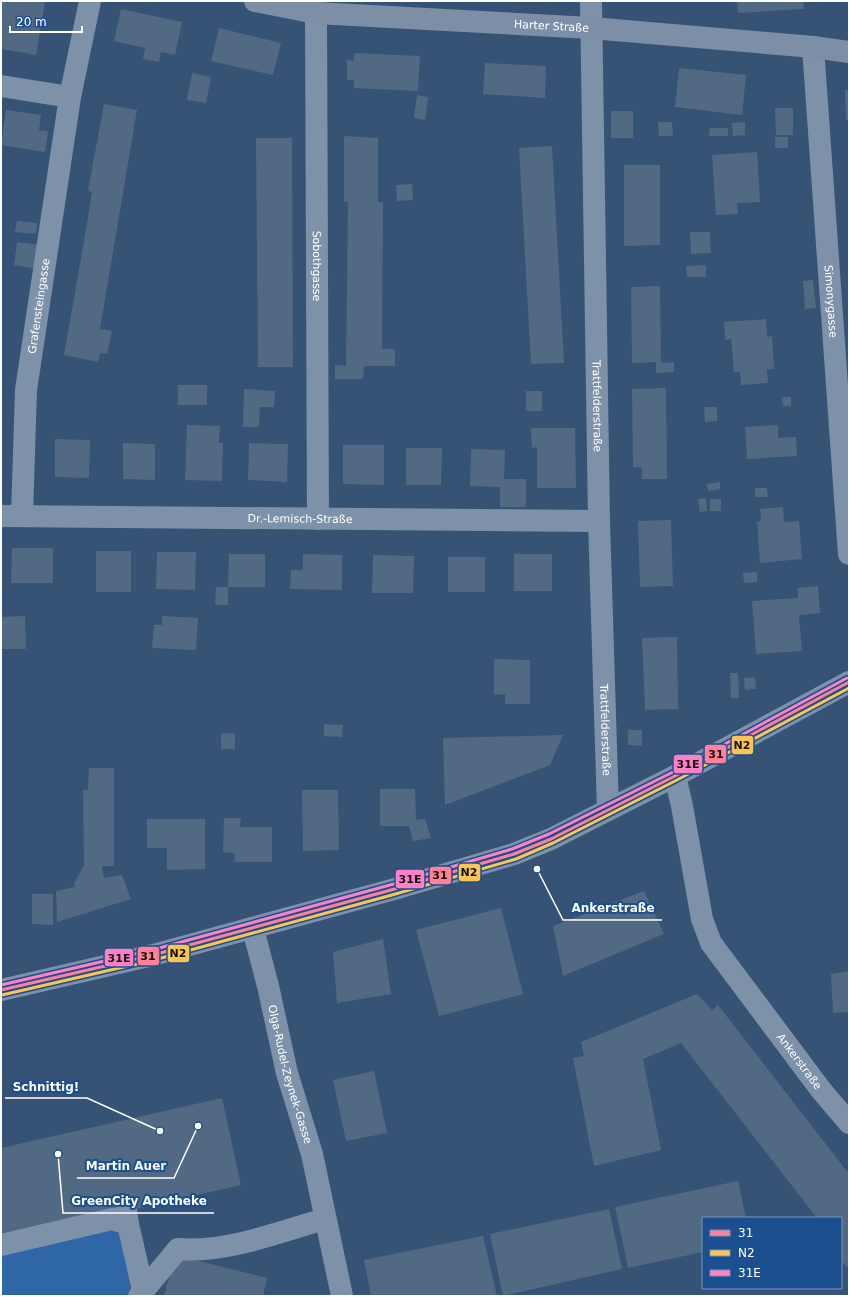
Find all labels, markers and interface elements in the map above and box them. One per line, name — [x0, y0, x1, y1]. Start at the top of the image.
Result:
scale bar — [10, 8, 82, 34]
text: 20 m — [16, 15, 47, 29]
street label: Harter Straße — [514, 18, 589, 35]
street label: Sobothgasse — [310, 231, 323, 302]
street label: Grafensteingasse — [26, 257, 53, 355]
street label: Simonygasse — [821, 265, 840, 338]
street label: Trattfelderstraße — [590, 359, 604, 452]
street label: Dr.-Lemisch-Straße — [247, 512, 353, 526]
street label: Trattfelderstraße — [597, 683, 613, 776]
line badge: N2 — [731, 735, 754, 755]
text: N2 — [734, 739, 750, 752]
line badge: 31 — [704, 744, 727, 764]
text: 31 — [708, 748, 724, 761]
line badge: 31E — [673, 754, 703, 774]
text: 31E — [677, 758, 699, 771]
line badge: N2 — [458, 863, 481, 882]
line badge: 31 — [429, 866, 452, 885]
text: N2 — [461, 866, 477, 879]
line badge: 31E — [395, 869, 425, 889]
text: 31 — [432, 869, 448, 882]
text: 31E — [399, 873, 421, 886]
callout: Ankerstraße — [563, 896, 662, 920]
text: Ankerstraße — [571, 901, 655, 915]
line badge: N2 — [167, 944, 190, 963]
line badge: 31 — [137, 946, 160, 966]
text: N2 — [170, 947, 186, 960]
line badge: 31E — [104, 948, 134, 967]
text: 31 — [140, 950, 156, 963]
text: 31E — [108, 952, 130, 965]
street label: Olga-Rudel-Zeynek-Gasse — [265, 1004, 315, 1146]
street label: Ankerstraße — [774, 1031, 825, 1092]
callout: Schnittig! — [5, 1074, 87, 1098]
text: Schnittig! — [13, 1080, 79, 1094]
callout: Martin Auer — [77, 1154, 174, 1178]
text: Martin Auer — [86, 1159, 166, 1173]
callout: GreenCity Apotheke — [63, 1189, 214, 1213]
text: GreenCity Apotheke — [71, 1194, 207, 1208]
legend — [702, 1217, 842, 1289]
text: 31 — [738, 1226, 753, 1240]
text: N2 — [738, 1246, 755, 1260]
text: 31E — [738, 1266, 761, 1280]

